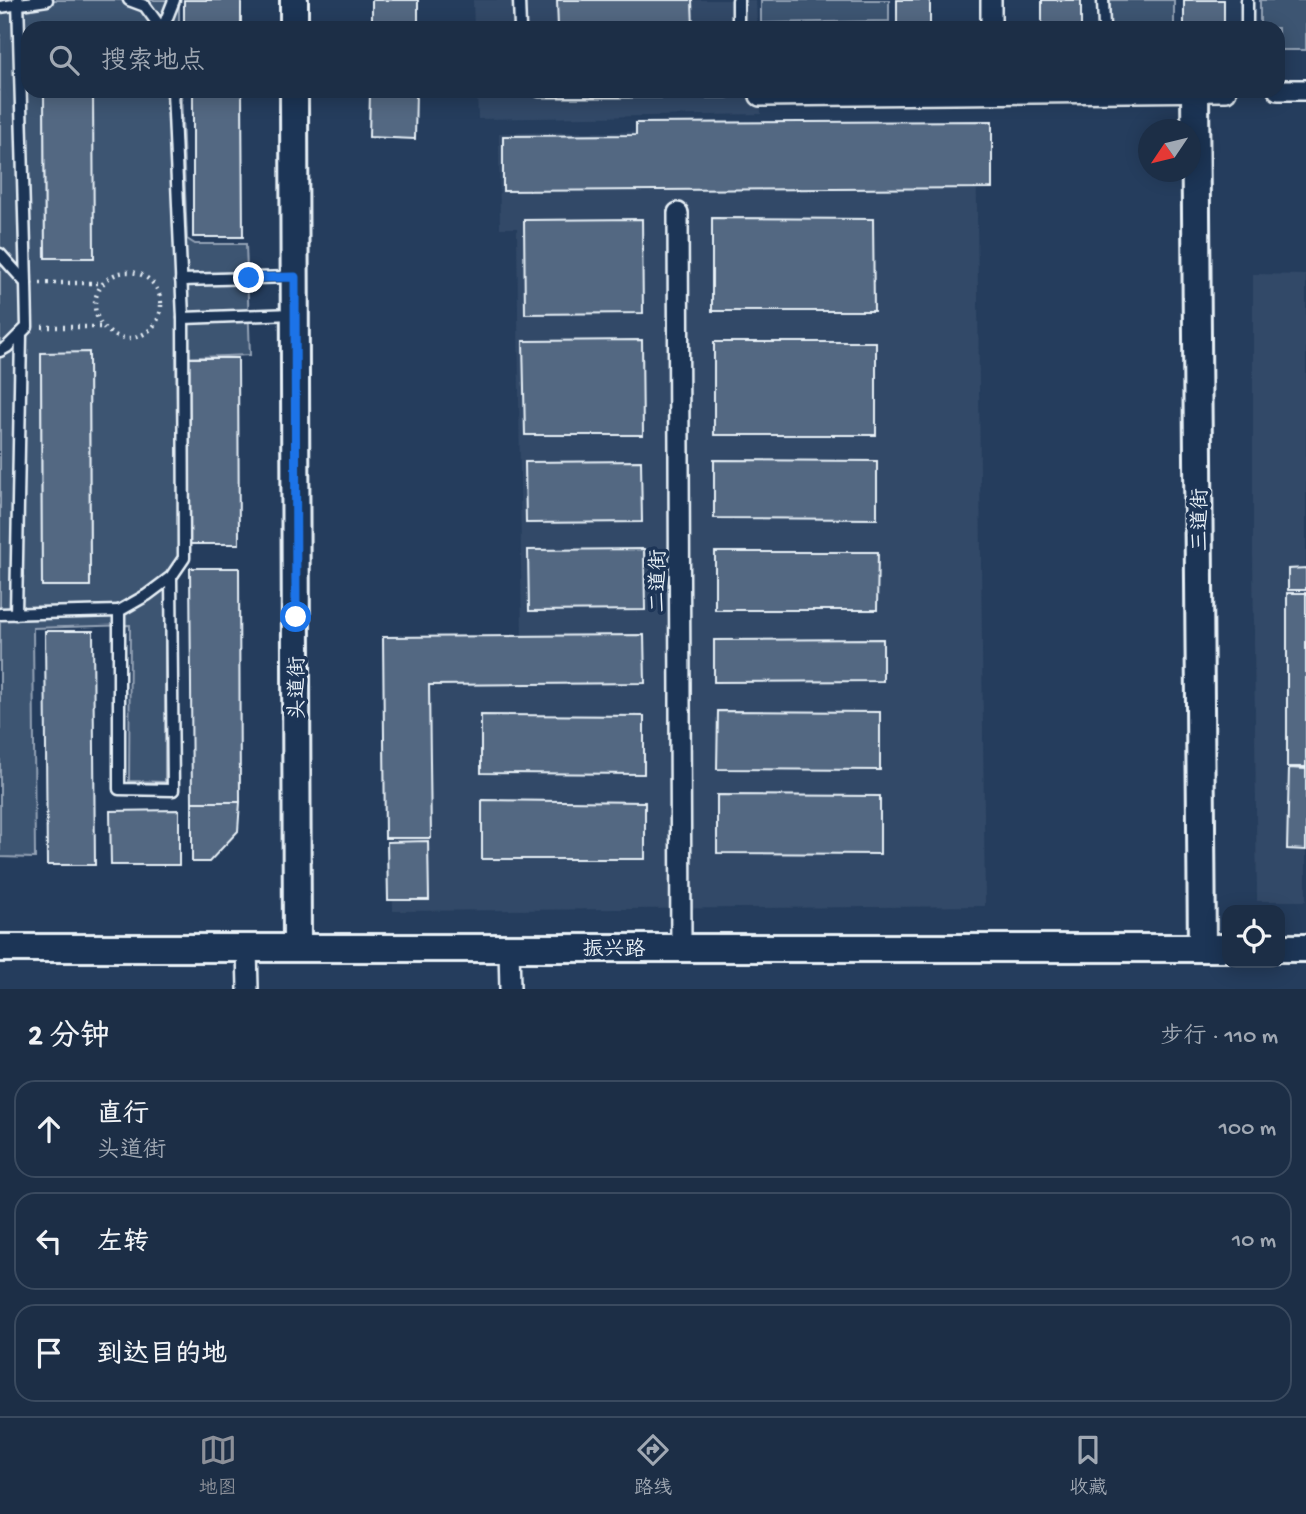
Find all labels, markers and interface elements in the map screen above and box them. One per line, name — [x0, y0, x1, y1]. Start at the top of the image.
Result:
search box — [21, 21, 1285, 98]
icon: search — [45, 41, 83, 79]
text: 搜索地点 — [101, 48, 205, 79]
north arrow — [1138, 119, 1201, 182]
route end — [233, 262, 264, 293]
street label: 三道街 — [1189, 489, 1215, 552]
street label: 二道街 — [647, 550, 673, 613]
route start — [280, 601, 311, 632]
street label: 头道街 — [286, 657, 312, 720]
map controls — [1222, 905, 1285, 968]
button: locate — [1222, 905, 1285, 968]
street label: 振兴路 — [583, 937, 646, 964]
text: 2 分钟 — [28, 1021, 110, 1056]
text: 步行 · 110 m — [1160, 1024, 1278, 1051]
text: 直行 — [97, 1101, 149, 1132]
icon: ahead — [30, 1110, 68, 1148]
text: 100 m — [1219, 1116, 1276, 1143]
text: 头道街 — [97, 1138, 166, 1165]
icon: left — [30, 1222, 68, 1260]
text: 10 m — [1232, 1228, 1276, 1255]
text: 左转 — [97, 1229, 149, 1260]
icon: arrive — [30, 1334, 68, 1372]
text: 到达目的地 — [97, 1341, 227, 1372]
tab: 地图 — [199, 1431, 237, 1501]
tab: 路线 — [634, 1431, 672, 1501]
tab: 收藏 — [1069, 1431, 1107, 1501]

